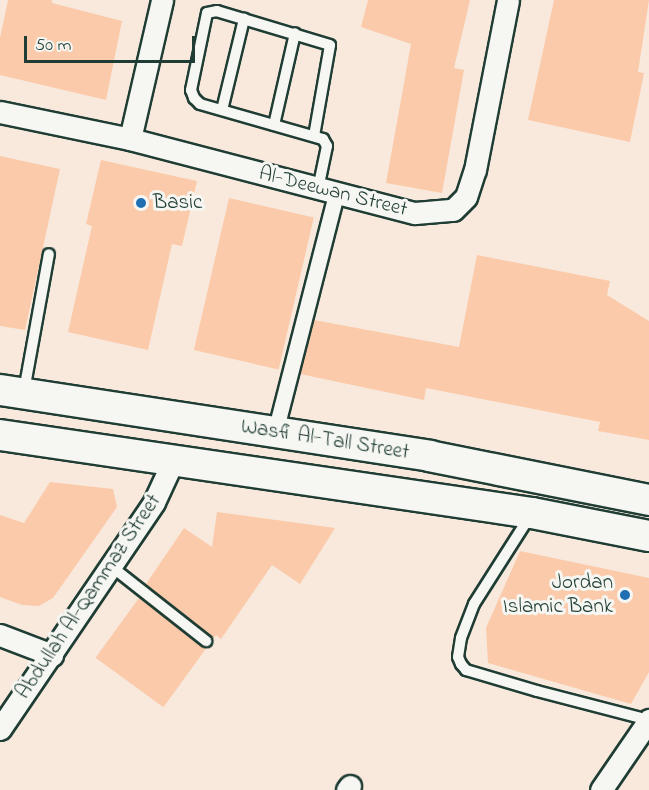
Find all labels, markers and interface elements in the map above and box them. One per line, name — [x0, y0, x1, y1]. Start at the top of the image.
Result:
scale bar — [27, 24, 198, 62]
text: 50 m — [35, 33, 72, 59]
street label: Al-Deewan Street — [256, 161, 410, 223]
place label: Basic — [153, 190, 202, 216]
marker: Basic — [134, 196, 148, 210]
street label: Wasfi Al-Tall Street — [239, 414, 411, 466]
street label: Abdullah Al-Qammaz Street — [11, 490, 167, 704]
place label: Jordan Islamic Bank — [503, 570, 613, 620]
marker: Jordan Islamic Bank — [618, 588, 632, 602]

